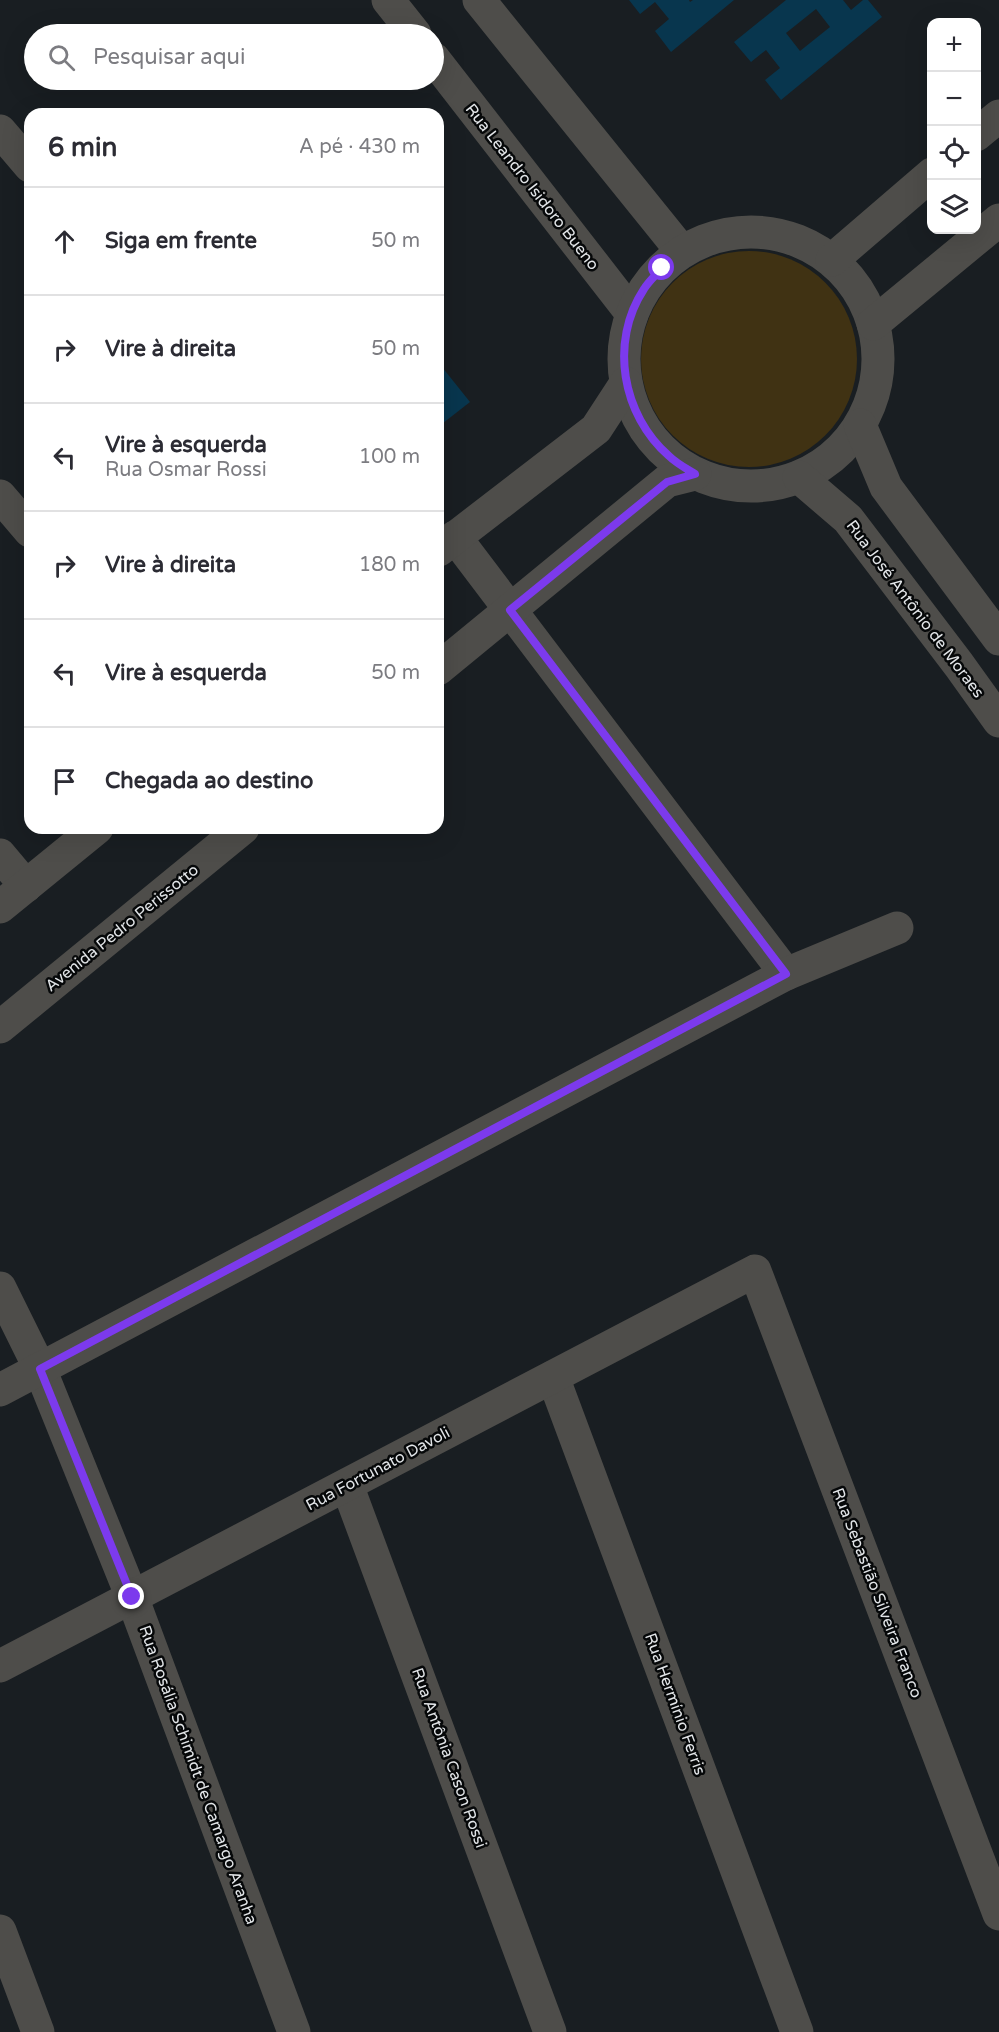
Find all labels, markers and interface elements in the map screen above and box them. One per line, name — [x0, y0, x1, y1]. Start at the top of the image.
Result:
map controls — [927, 18, 981, 234]
button: + — [927, 18, 981, 72]
search box — [24, 24, 444, 90]
icon: search — [45, 41, 78, 74]
text: Pesquisar aqui — [93, 44, 245, 70]
button: − — [927, 72, 981, 126]
street label: Rua Leandro Isidoro Bueno — [461, 100, 603, 274]
button: locate — [927, 126, 981, 180]
text: 6 min — [48, 132, 117, 163]
text: A pé · 430 m — [299, 135, 420, 159]
button: layers — [927, 180, 981, 234]
icon: ahead — [48, 225, 81, 258]
text: Siga em frente — [105, 228, 257, 254]
text: 50 m — [371, 229, 420, 253]
route start — [648, 254, 674, 280]
icon: right — [48, 333, 81, 366]
text: Vire à direita — [105, 336, 236, 362]
text: 50 m — [371, 337, 420, 361]
text: Vire à esquerda — [105, 432, 267, 458]
icon: left — [48, 441, 81, 474]
text: 100 m — [359, 445, 420, 469]
text: Rua Osmar Rossi — [105, 458, 267, 482]
street label: Rua José Antônio de Moraes — [842, 516, 988, 702]
icon: right — [48, 549, 81, 582]
text: Vire à direita — [105, 552, 236, 578]
text: 180 m — [359, 553, 420, 577]
icon: left — [48, 657, 81, 690]
text: Vire à esquerda — [105, 660, 267, 686]
text: 50 m — [371, 661, 420, 685]
icon: arrive — [48, 765, 81, 798]
text: Chegada ao destino — [105, 768, 313, 794]
street label: Avenida Pedro Perissotto — [41, 860, 203, 996]
street label: Rua Fortunato Davoli — [303, 1423, 453, 1515]
street label: Rua Sebastião Silveira Franco — [828, 1485, 926, 1701]
route end — [118, 1583, 144, 1609]
street label: Rua Rosália Schimidt de Camargo Aranha — [134, 1623, 262, 1927]
street label: Rua Hermínio Ferris — [640, 1630, 710, 1778]
street label: Rua Antônia Cason Rossi — [407, 1665, 491, 1851]

